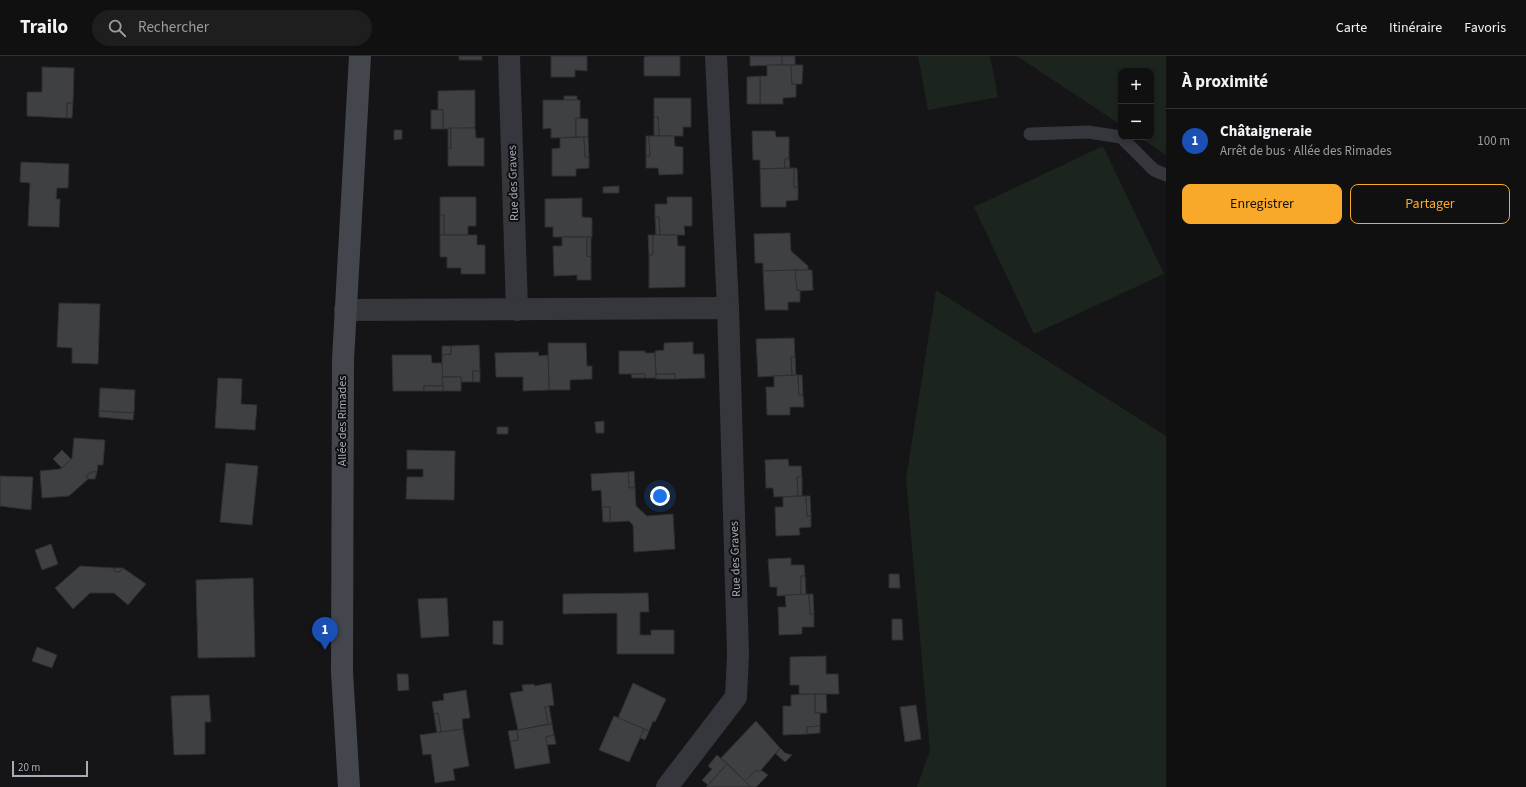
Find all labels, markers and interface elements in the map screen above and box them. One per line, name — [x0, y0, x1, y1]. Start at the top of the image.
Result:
search box — [92, 10, 372, 46]
text: Trailo — [20, 14, 68, 41]
icon: search — [106, 17, 128, 39]
text: Rechercher — [138, 17, 209, 38]
text: Carte — [1336, 18, 1367, 38]
text: Itinéraire — [1389, 18, 1442, 38]
text: Favoris — [1464, 18, 1506, 38]
map controls — [1118, 68, 1154, 140]
button: + — [1118, 68, 1154, 104]
text: À proximité — [1182, 70, 1268, 94]
button: − — [1118, 104, 1154, 140]
text: Châtaigneraie — [1220, 121, 1312, 142]
text: 1 — [1192, 132, 1198, 150]
text: 100 m — [1477, 132, 1510, 150]
text: Arrêt de bus · Allée des Rimades — [1220, 142, 1392, 160]
street label: Rue des Graves — [504, 145, 523, 221]
button: Enregistrer — [1182, 184, 1342, 224]
button: Partager — [1350, 184, 1510, 224]
street label: Allée des Rimades — [334, 376, 351, 466]
your location — [650, 486, 670, 506]
street label: Rue des Graves — [726, 521, 745, 597]
pin: 1 — [312, 617, 338, 650]
scale bar — [12, 759, 88, 778]
text: 20 m — [18, 760, 40, 775]

